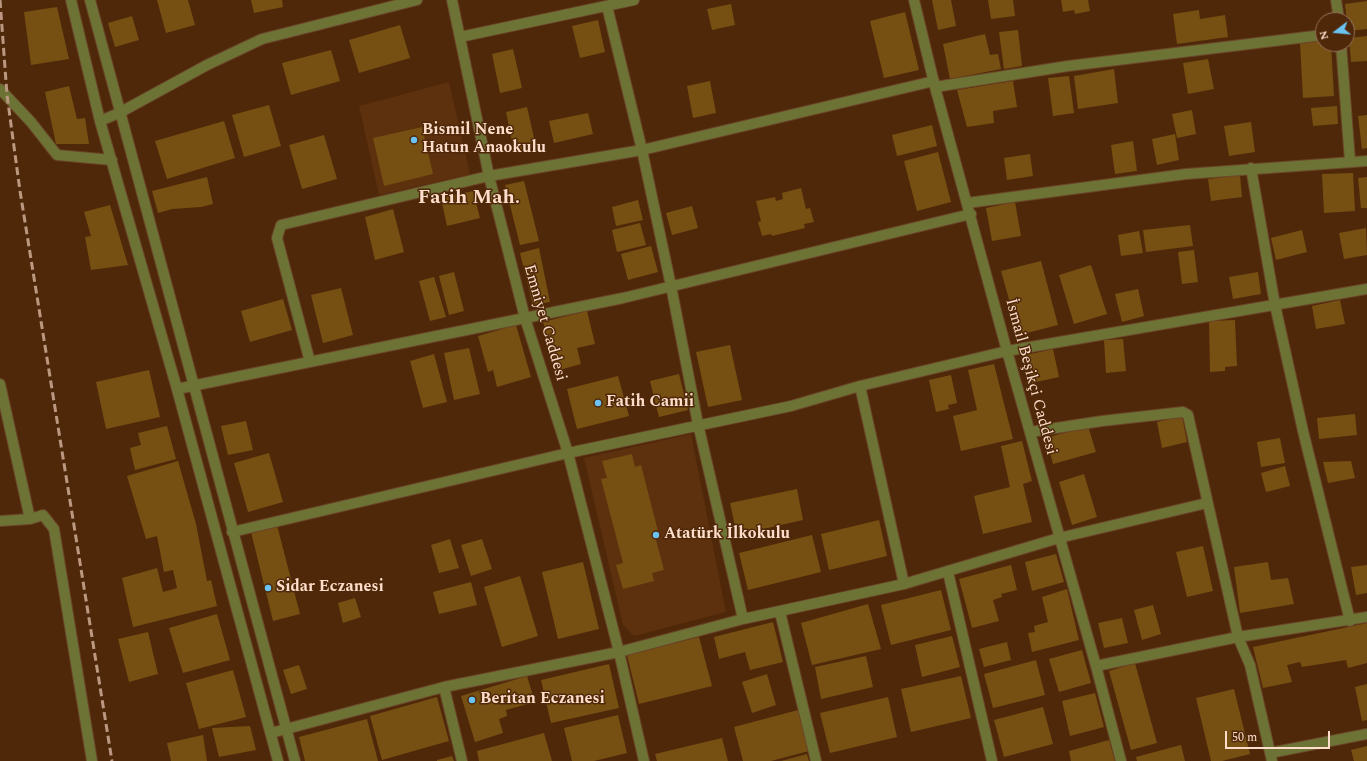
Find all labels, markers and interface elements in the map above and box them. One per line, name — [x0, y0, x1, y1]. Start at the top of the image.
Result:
north arrow — [1315, 12, 1355, 52]
text: N — [1315, 29, 1333, 42]
place label: Bismil Nene Hatun Anaokulu — [422, 121, 546, 159]
marker: Bismil Nene Hatun Anaokulu — [409, 135, 419, 145]
district label: Fatih Mah. — [418, 187, 520, 211]
street label: Emniyet Caddesi — [518, 262, 570, 384]
street label: İsmail Beşikçi Caddesi — [1000, 297, 1060, 457]
place label: Fatih Camii — [606, 393, 694, 413]
marker: Fatih Camii — [593, 398, 603, 408]
place label: Atatürk İlkokulu — [664, 525, 790, 545]
marker: Atatürk İlkokulu — [651, 530, 661, 540]
place label: Sidar Eczanesi — [276, 578, 384, 598]
marker: Sidar Eczanesi — [263, 583, 273, 593]
place label: Beritan Eczanesi — [480, 690, 605, 710]
marker: Beritan Eczanesi — [467, 695, 477, 705]
scale bar — [1227, 723, 1332, 749]
text: 50 m — [1232, 728, 1257, 747]

